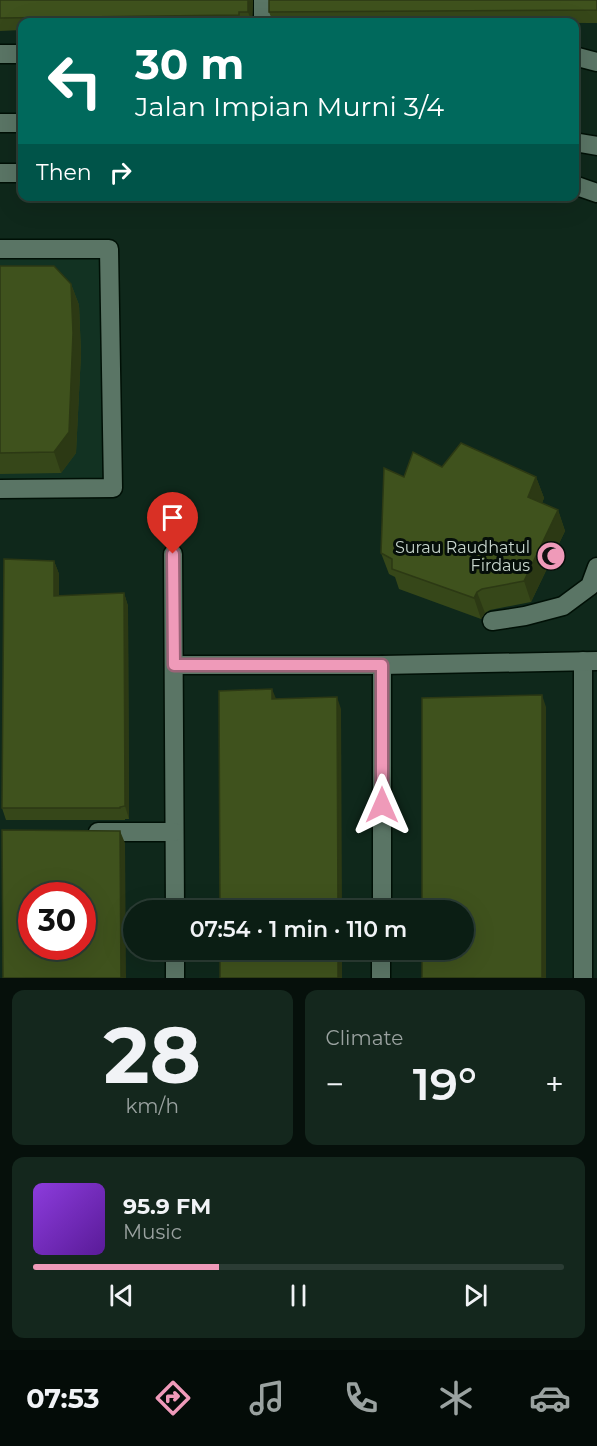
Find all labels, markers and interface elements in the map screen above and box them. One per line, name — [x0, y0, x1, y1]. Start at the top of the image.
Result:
text: 30 m — [135, 38, 244, 90]
icon: left — [36, 42, 114, 120]
text: Jalan Impian Murni 3/4 — [135, 90, 444, 123]
icon: right — [104, 156, 137, 189]
text: Then — [36, 159, 92, 186]
pin — [147, 492, 198, 554]
icon: arrive — [156, 501, 189, 534]
place label: Surau Raudhatul Firdaus — [395, 538, 530, 575]
mosque icon: Surau Raudhatul Firdaus — [535, 540, 567, 572]
position arrow — [350, 773, 414, 837]
speed limit sign: 30 — [18, 882, 96, 960]
text: 07:54 · 1 min · 110 m — [190, 916, 407, 943]
text: 28 — [103, 1007, 201, 1103]
text: Climate — [326, 1026, 403, 1050]
text: 19° — [413, 1056, 477, 1111]
text: − — [326, 1064, 344, 1104]
text: + — [545, 1064, 564, 1104]
text: km/h — [126, 1094, 179, 1118]
text: 95.9 FM — [123, 1193, 211, 1220]
text: Music — [123, 1220, 182, 1244]
icon: previous — [105, 1279, 138, 1312]
icon: pause — [282, 1279, 315, 1312]
icon: next — [459, 1279, 492, 1312]
icon: directions — [152, 1377, 194, 1419]
icon: music — [246, 1377, 288, 1419]
icon: phone — [340, 1377, 382, 1419]
icon: climate — [435, 1377, 477, 1419]
icon: car — [529, 1377, 571, 1419]
text: 07:53 — [26, 1382, 100, 1415]

